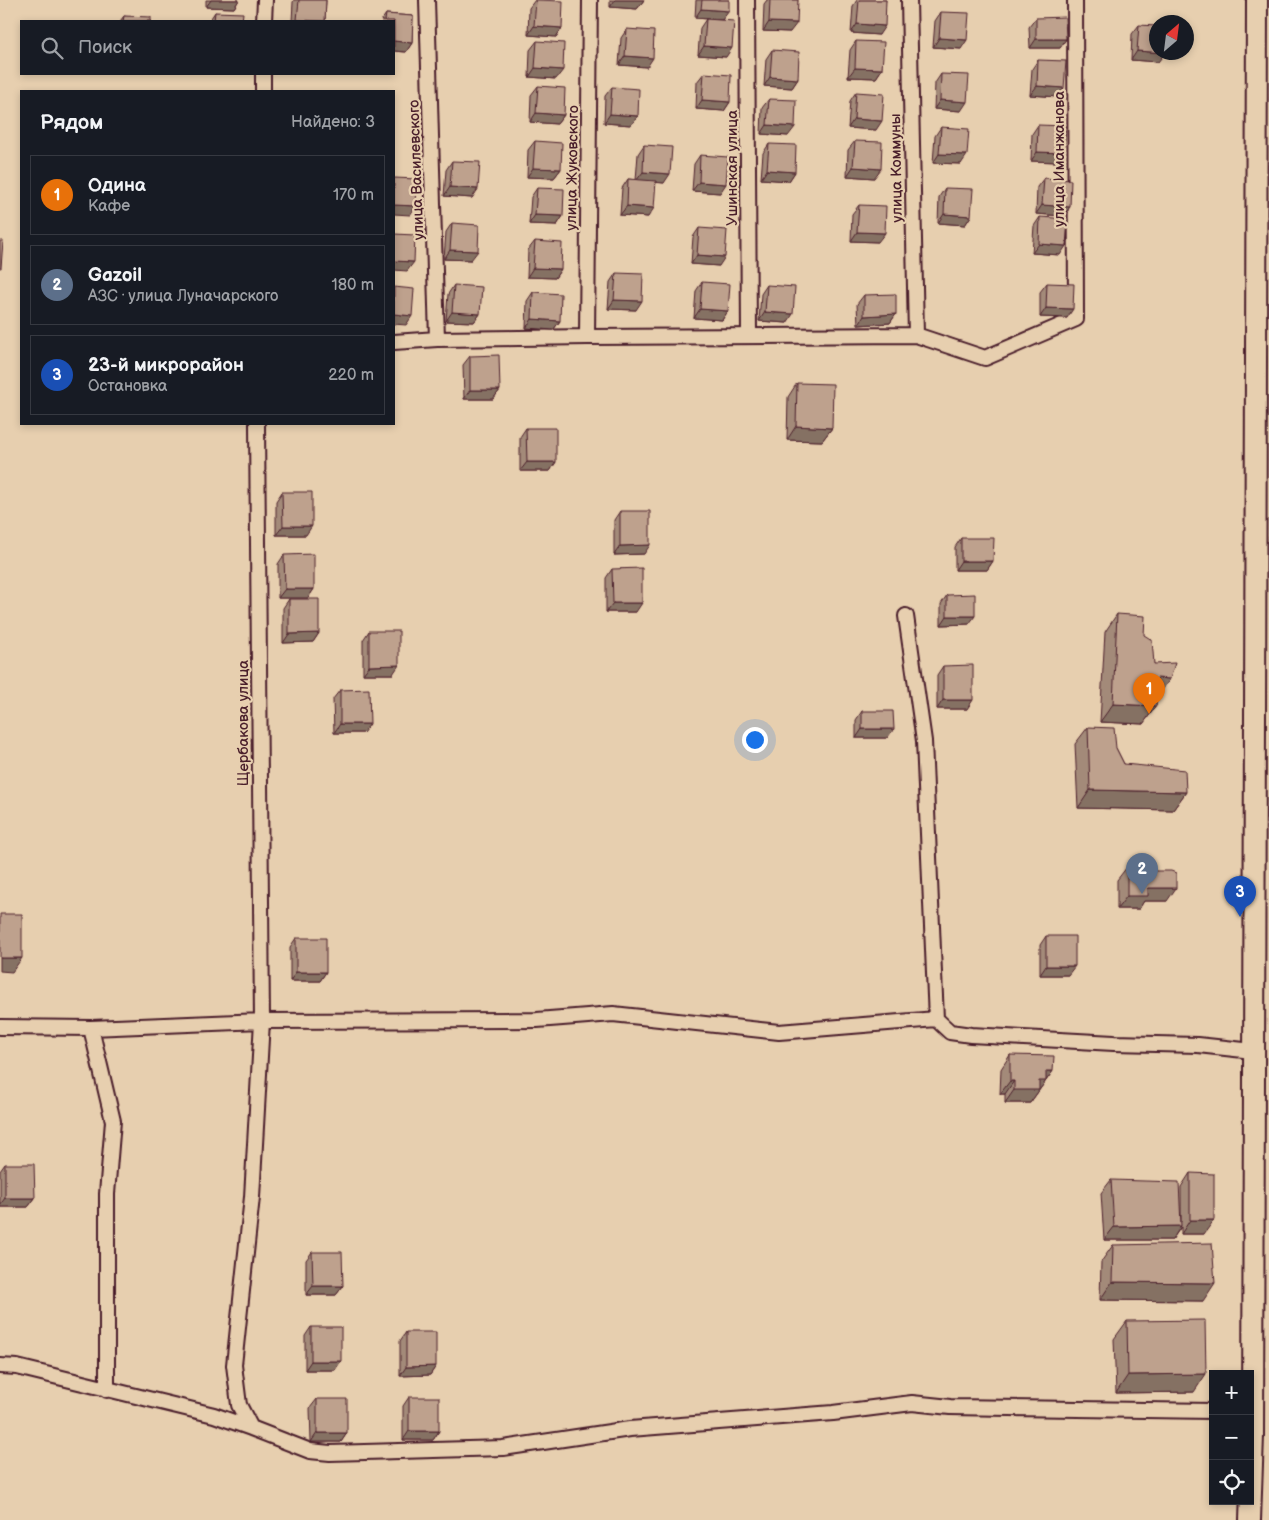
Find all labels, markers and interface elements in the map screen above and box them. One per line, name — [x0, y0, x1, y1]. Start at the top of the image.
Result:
north arrow — [1149, 15, 1194, 60]
search box — [20, 20, 395, 75]
icon: search — [38, 34, 66, 62]
text: Поиск — [78, 36, 132, 59]
street label: улица Иманжанова — [1050, 91, 1069, 227]
street label: улица Василевского — [405, 99, 428, 241]
street label: улица Жуковского — [562, 105, 583, 231]
text: Рядом — [40, 110, 103, 135]
street label: Ушинская улица — [723, 110, 742, 226]
text: Найдено: 3 — [291, 113, 375, 132]
street label: улица Коммуны — [886, 113, 907, 223]
text: Одина — [88, 174, 146, 197]
text: 1 — [54, 186, 60, 205]
text: 170 m — [333, 186, 374, 205]
text: Кафе — [88, 197, 130, 216]
text: Gazoil — [88, 264, 142, 287]
text: 2 — [52, 276, 62, 295]
text: 180 m — [332, 276, 374, 295]
text: АЗС · улица Луначарского — [88, 287, 278, 306]
text: 23-й микрорайон — [88, 354, 244, 377]
text: 3 — [52, 366, 62, 385]
text: 220 m — [328, 366, 374, 385]
text: Остановка — [88, 377, 167, 396]
street label: Щербакова улица — [234, 660, 253, 786]
pin: 1 — [1133, 673, 1165, 714]
your location — [742, 727, 768, 753]
pin: 2 — [1126, 853, 1158, 894]
pin: 3 — [1224, 876, 1256, 917]
map controls — [1209, 1370, 1254, 1505]
button: + — [1209, 1370, 1254, 1415]
button: − — [1209, 1415, 1254, 1460]
button: locate — [1209, 1460, 1254, 1505]

